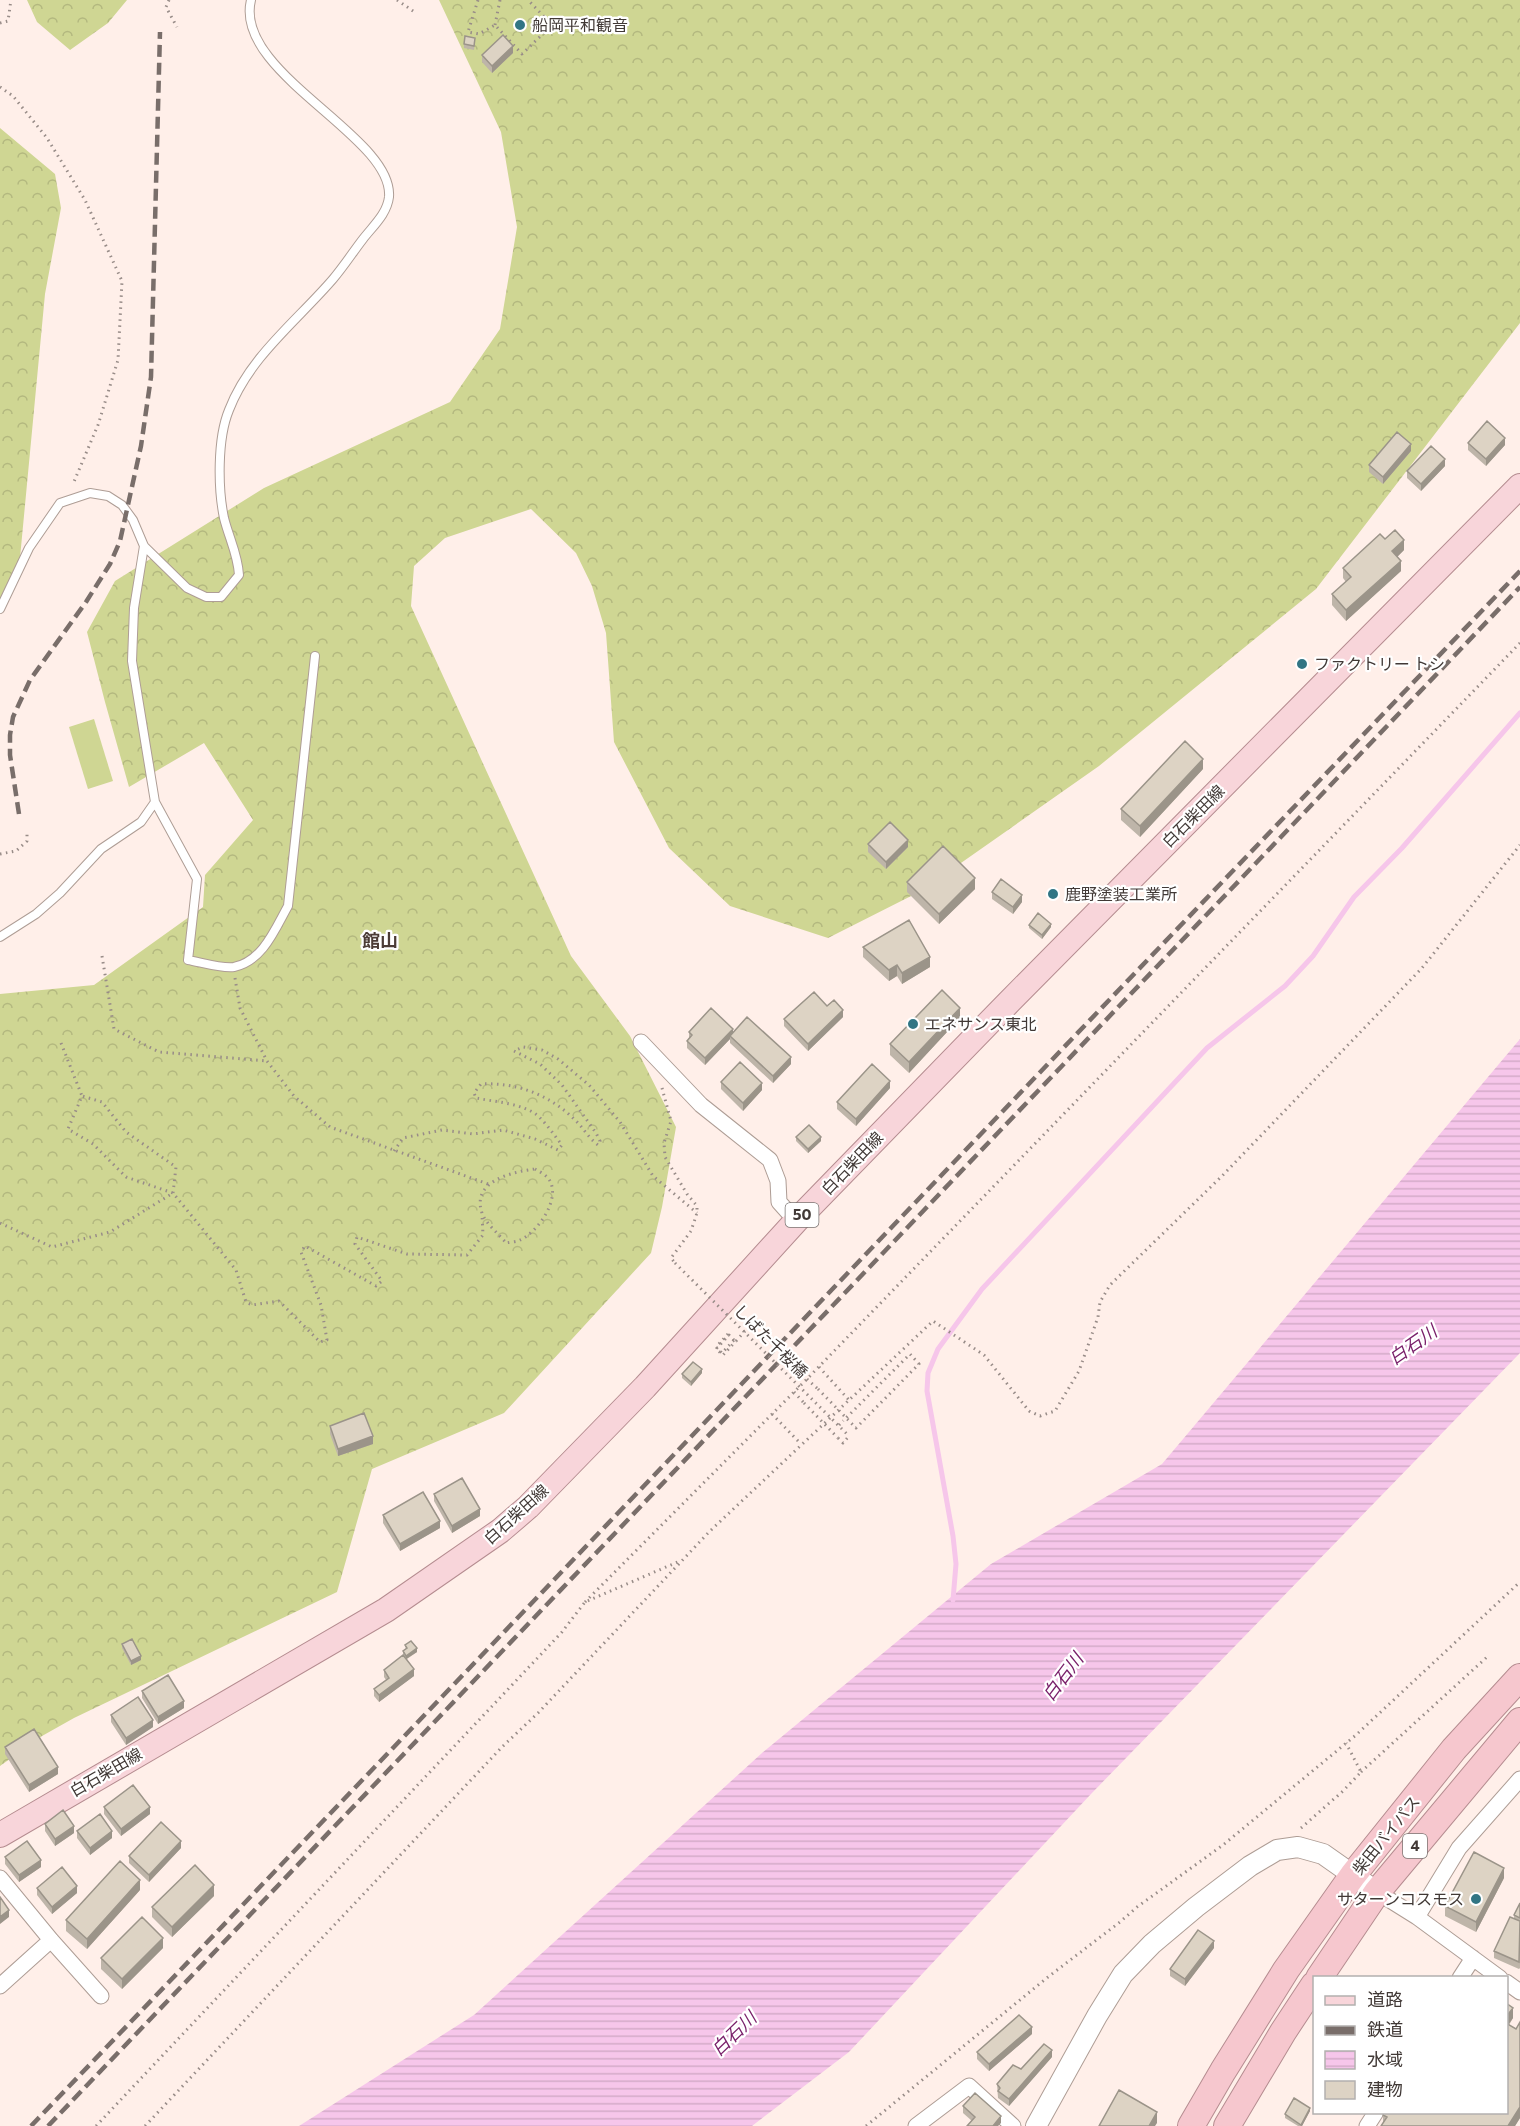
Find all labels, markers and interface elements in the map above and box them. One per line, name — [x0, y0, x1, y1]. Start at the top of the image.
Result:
place label: 船岡平和観音 — [532, 15, 628, 34]
marker: 船岡平和観音 — [513, 18, 527, 32]
place label: ファクトリー トシ — [1314, 654, 1445, 673]
marker: ファクトリー トシ — [1295, 657, 1309, 671]
street label: 白石柴田線 — [1158, 781, 1228, 851]
place label: 鹿野塗装工業所 — [1065, 884, 1177, 903]
marker: 鹿野塗装工業所 — [1046, 887, 1060, 901]
district label: 館山 — [362, 929, 398, 951]
place label: エネサンス東北 — [925, 1014, 1037, 1033]
marker: エネサンス東北 — [906, 1017, 920, 1031]
street label: 白石柴田線 — [817, 1127, 886, 1198]
road number: 50 — [786, 1203, 818, 1227]
street label: しばた千桜橋 — [731, 1300, 812, 1381]
water label: 白石川 — [1384, 1319, 1442, 1369]
street label: 白石柴田線 — [480, 1480, 552, 1547]
water label: 白石川 — [1037, 1647, 1088, 1705]
street label: 白石柴田線 — [66, 1743, 145, 1800]
street label: 柴田バイパス — [1348, 1792, 1423, 1878]
road number: 4 — [1403, 1834, 1427, 1858]
place label: サターンコスモス — [1337, 1889, 1464, 1908]
marker: サターンコスモス — [1469, 1892, 1483, 1906]
legend — [1313, 1976, 1508, 2114]
text: 道路 — [1367, 1988, 1403, 2010]
water label: 白石川 — [706, 2005, 762, 2060]
text: 鉄道 — [1367, 2018, 1403, 2040]
text: 水域 — [1367, 2048, 1403, 2070]
text: 建物 — [1367, 2078, 1403, 2100]

